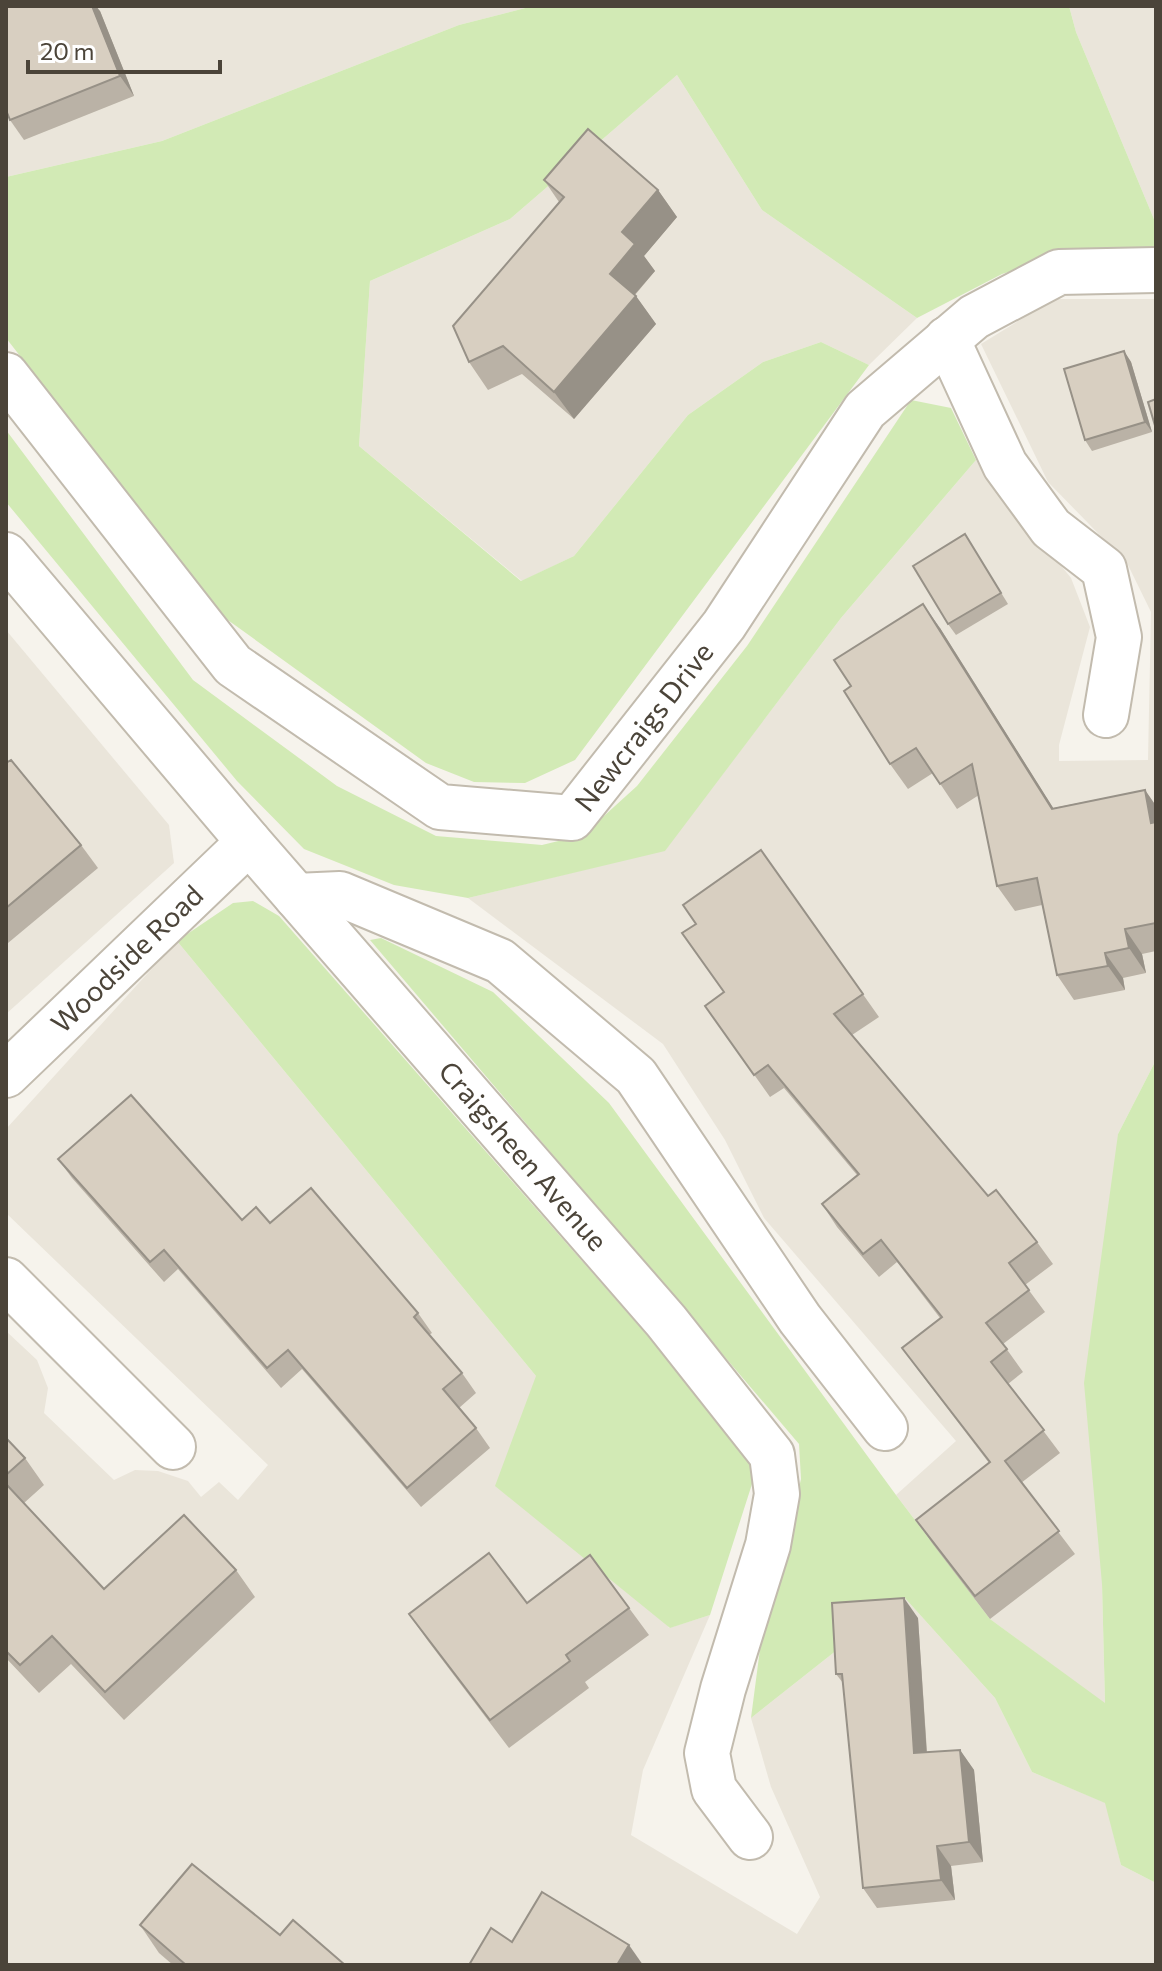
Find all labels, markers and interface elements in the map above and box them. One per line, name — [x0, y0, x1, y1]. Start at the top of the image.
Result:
scale bar — [28, 24, 220, 74]
text: 20 m — [40, 36, 94, 65]
street label: Newcraigs Drive — [567, 635, 720, 818]
street label: Woodside Road — [43, 877, 209, 1039]
street label: Craigsheen Avenue — [432, 1054, 615, 1257]

